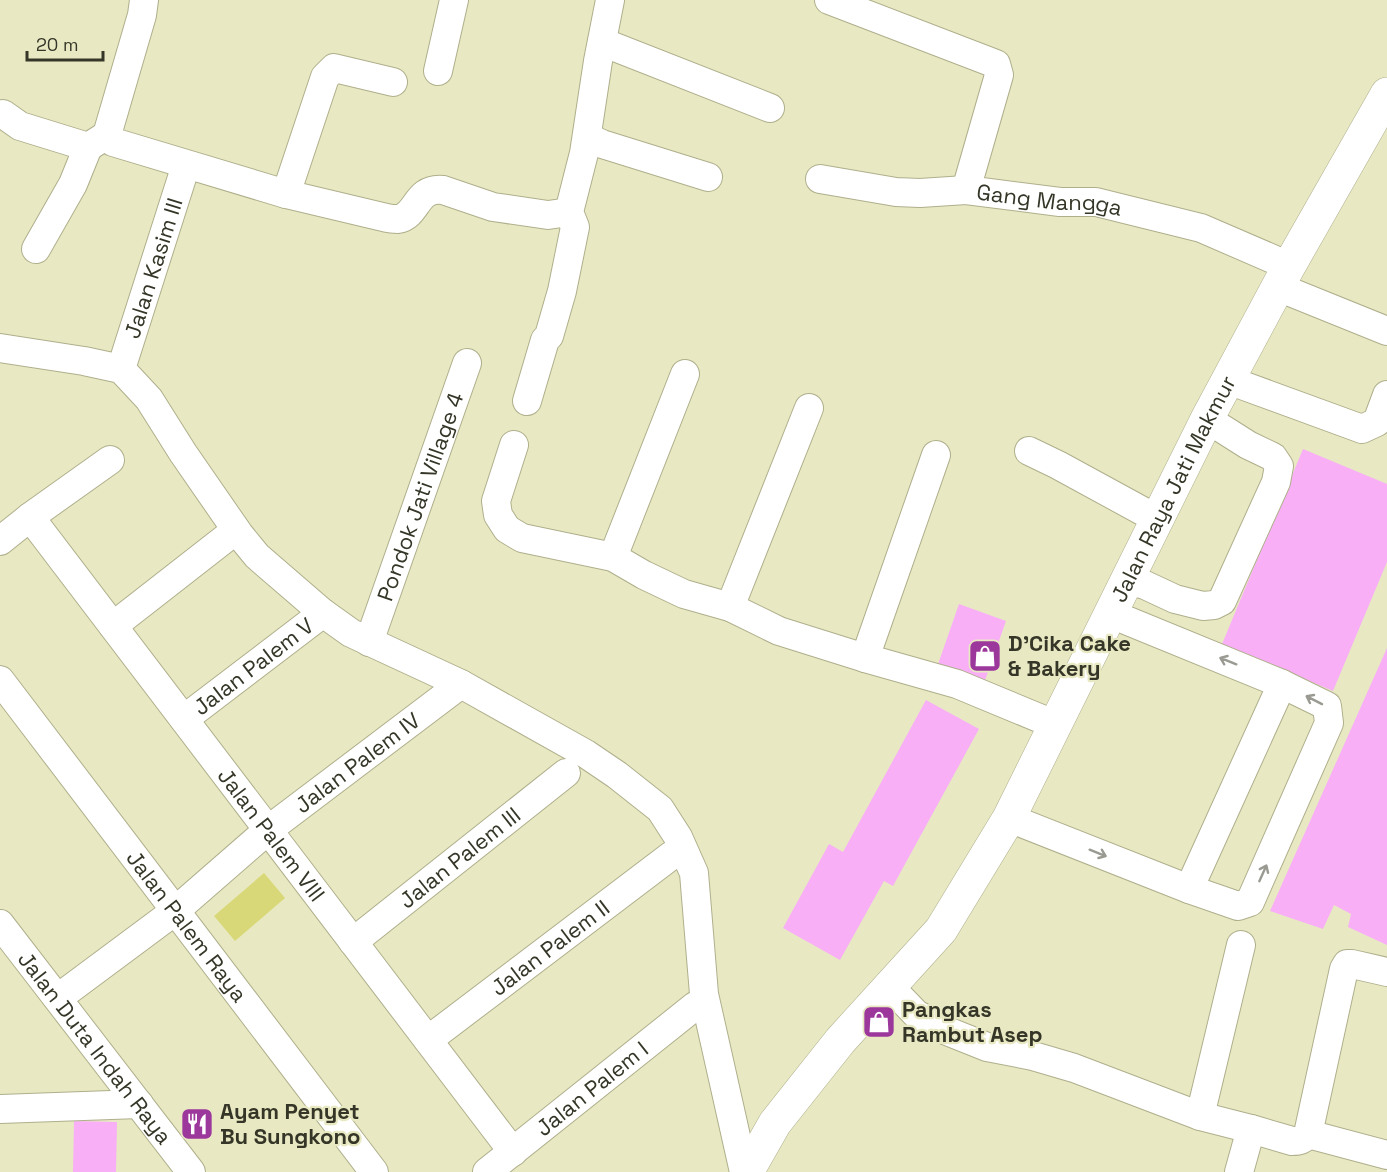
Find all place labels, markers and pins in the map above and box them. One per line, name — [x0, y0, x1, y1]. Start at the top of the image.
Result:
place label: D'Cika Cake & Bakery — [1008, 629, 1131, 682]
shop icon: D'Cika Cake & Bakery — [967, 638, 1003, 674]
place label: Pangkas Rambut Asep — [902, 995, 1043, 1048]
shop icon: Pangkas Rambut Asep — [861, 1004, 897, 1040]
place label: Ayam Penyet Bu Sungkono — [220, 1097, 360, 1150]
restaurant icon: Ayam Penyet Bu Sungkono — [179, 1106, 215, 1142]

